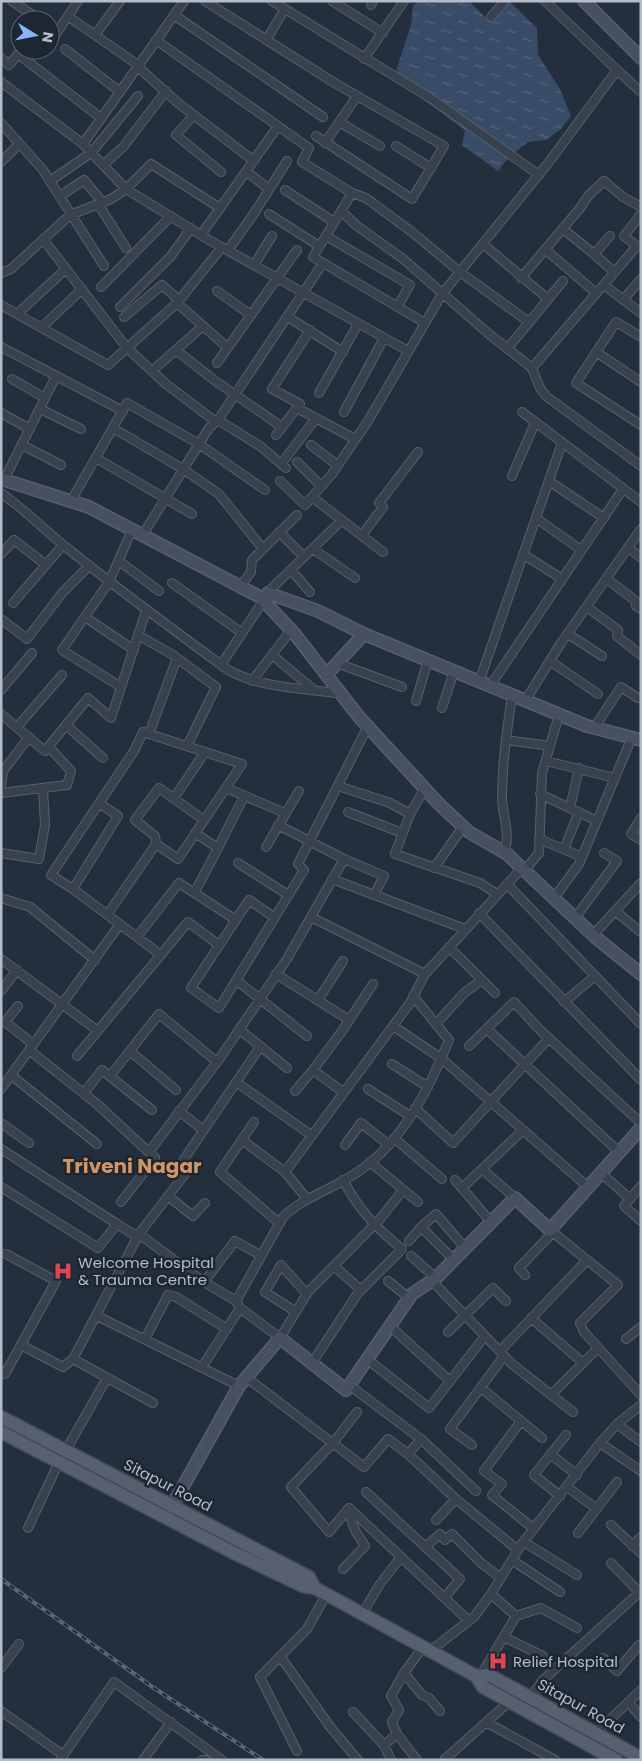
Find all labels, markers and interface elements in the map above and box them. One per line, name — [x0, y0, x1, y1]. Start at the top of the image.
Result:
north arrow — [10, 10, 60, 60]
text: N — [37, 30, 59, 44]
district label: Triveni Nagar — [62, 1152, 202, 1180]
place label: Welcome Hospital & Trauma Centre — [78, 1252, 214, 1290]
hospital icon: Welcome Hospital & Trauma Centre — [52, 1260, 74, 1282]
street label: Sitapur Road — [120, 1454, 216, 1516]
hospital icon: Relief Hospital — [487, 1650, 509, 1672]
place label: Relief Hospital — [513, 1651, 618, 1672]
street label: Sitapur Road — [534, 1673, 628, 1739]

